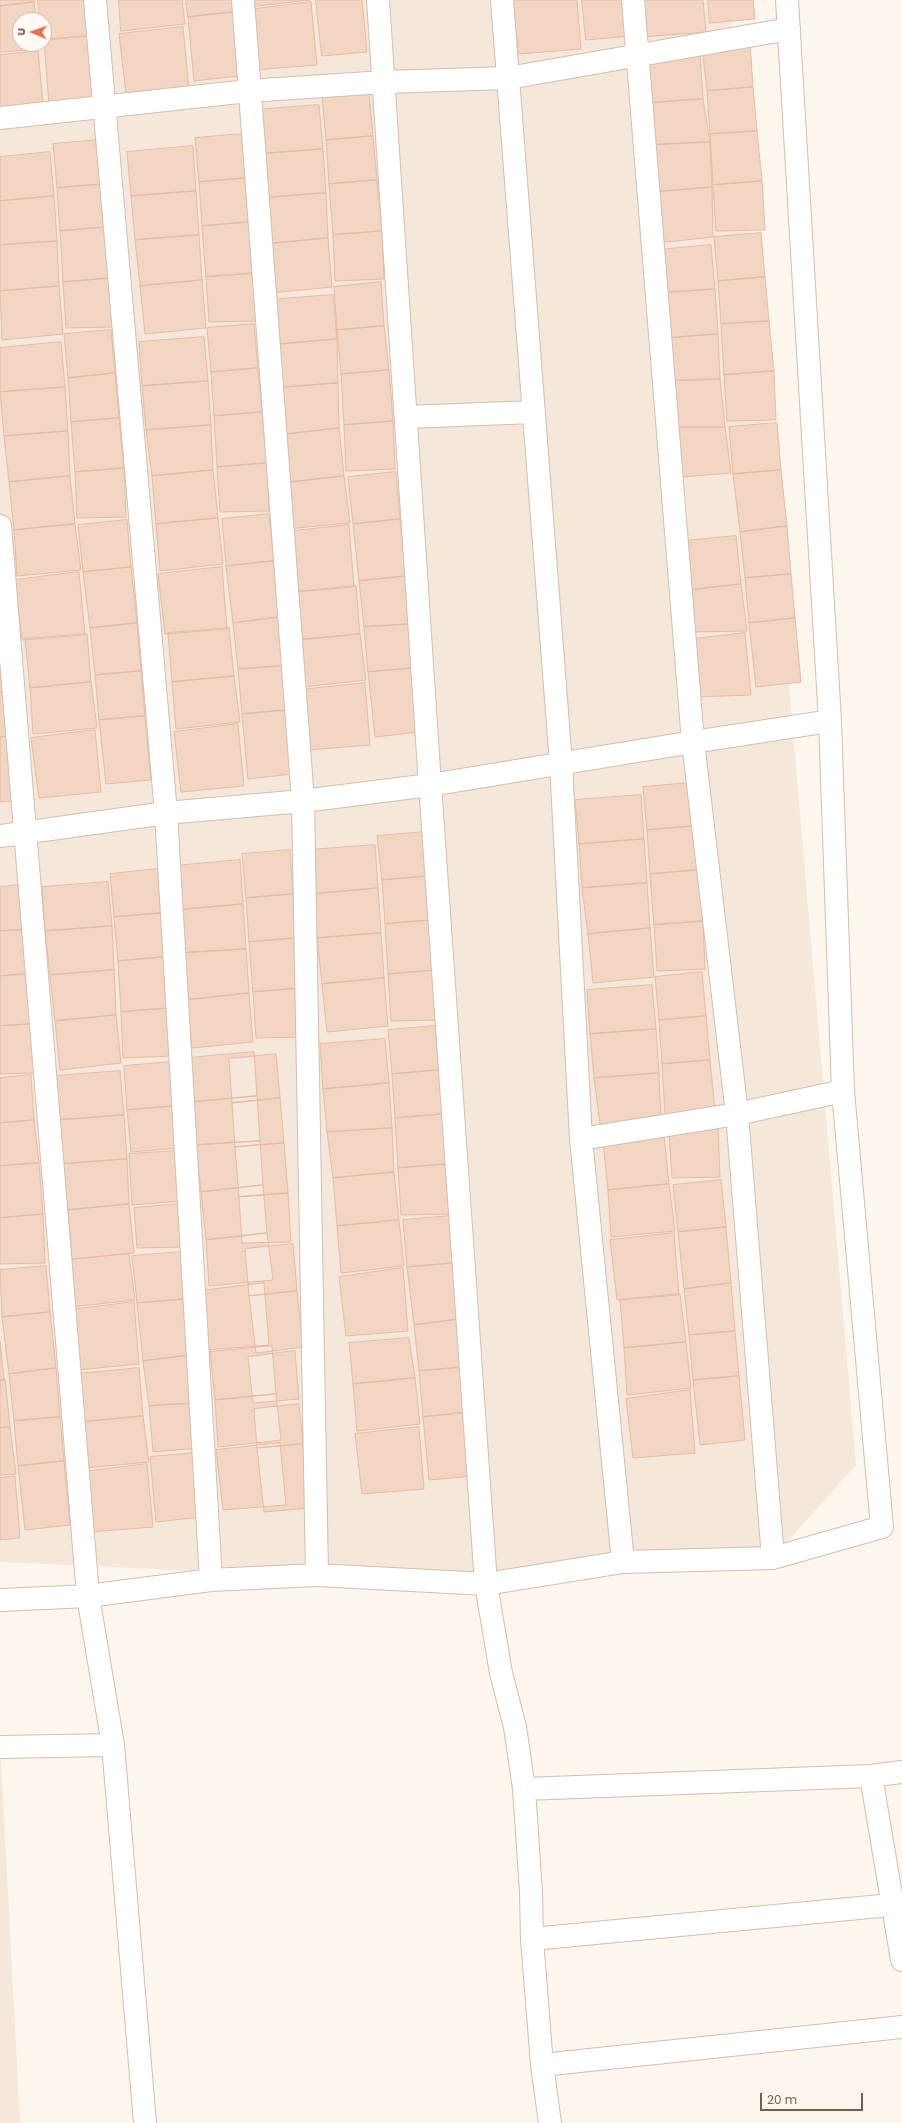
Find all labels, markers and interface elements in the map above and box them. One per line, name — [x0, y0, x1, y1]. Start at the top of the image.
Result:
north arrow — [12, 12, 52, 52]
text: U — [13, 27, 29, 36]
scale bar — [762, 2085, 865, 2111]
text: 20 m — [767, 2091, 797, 2108]

